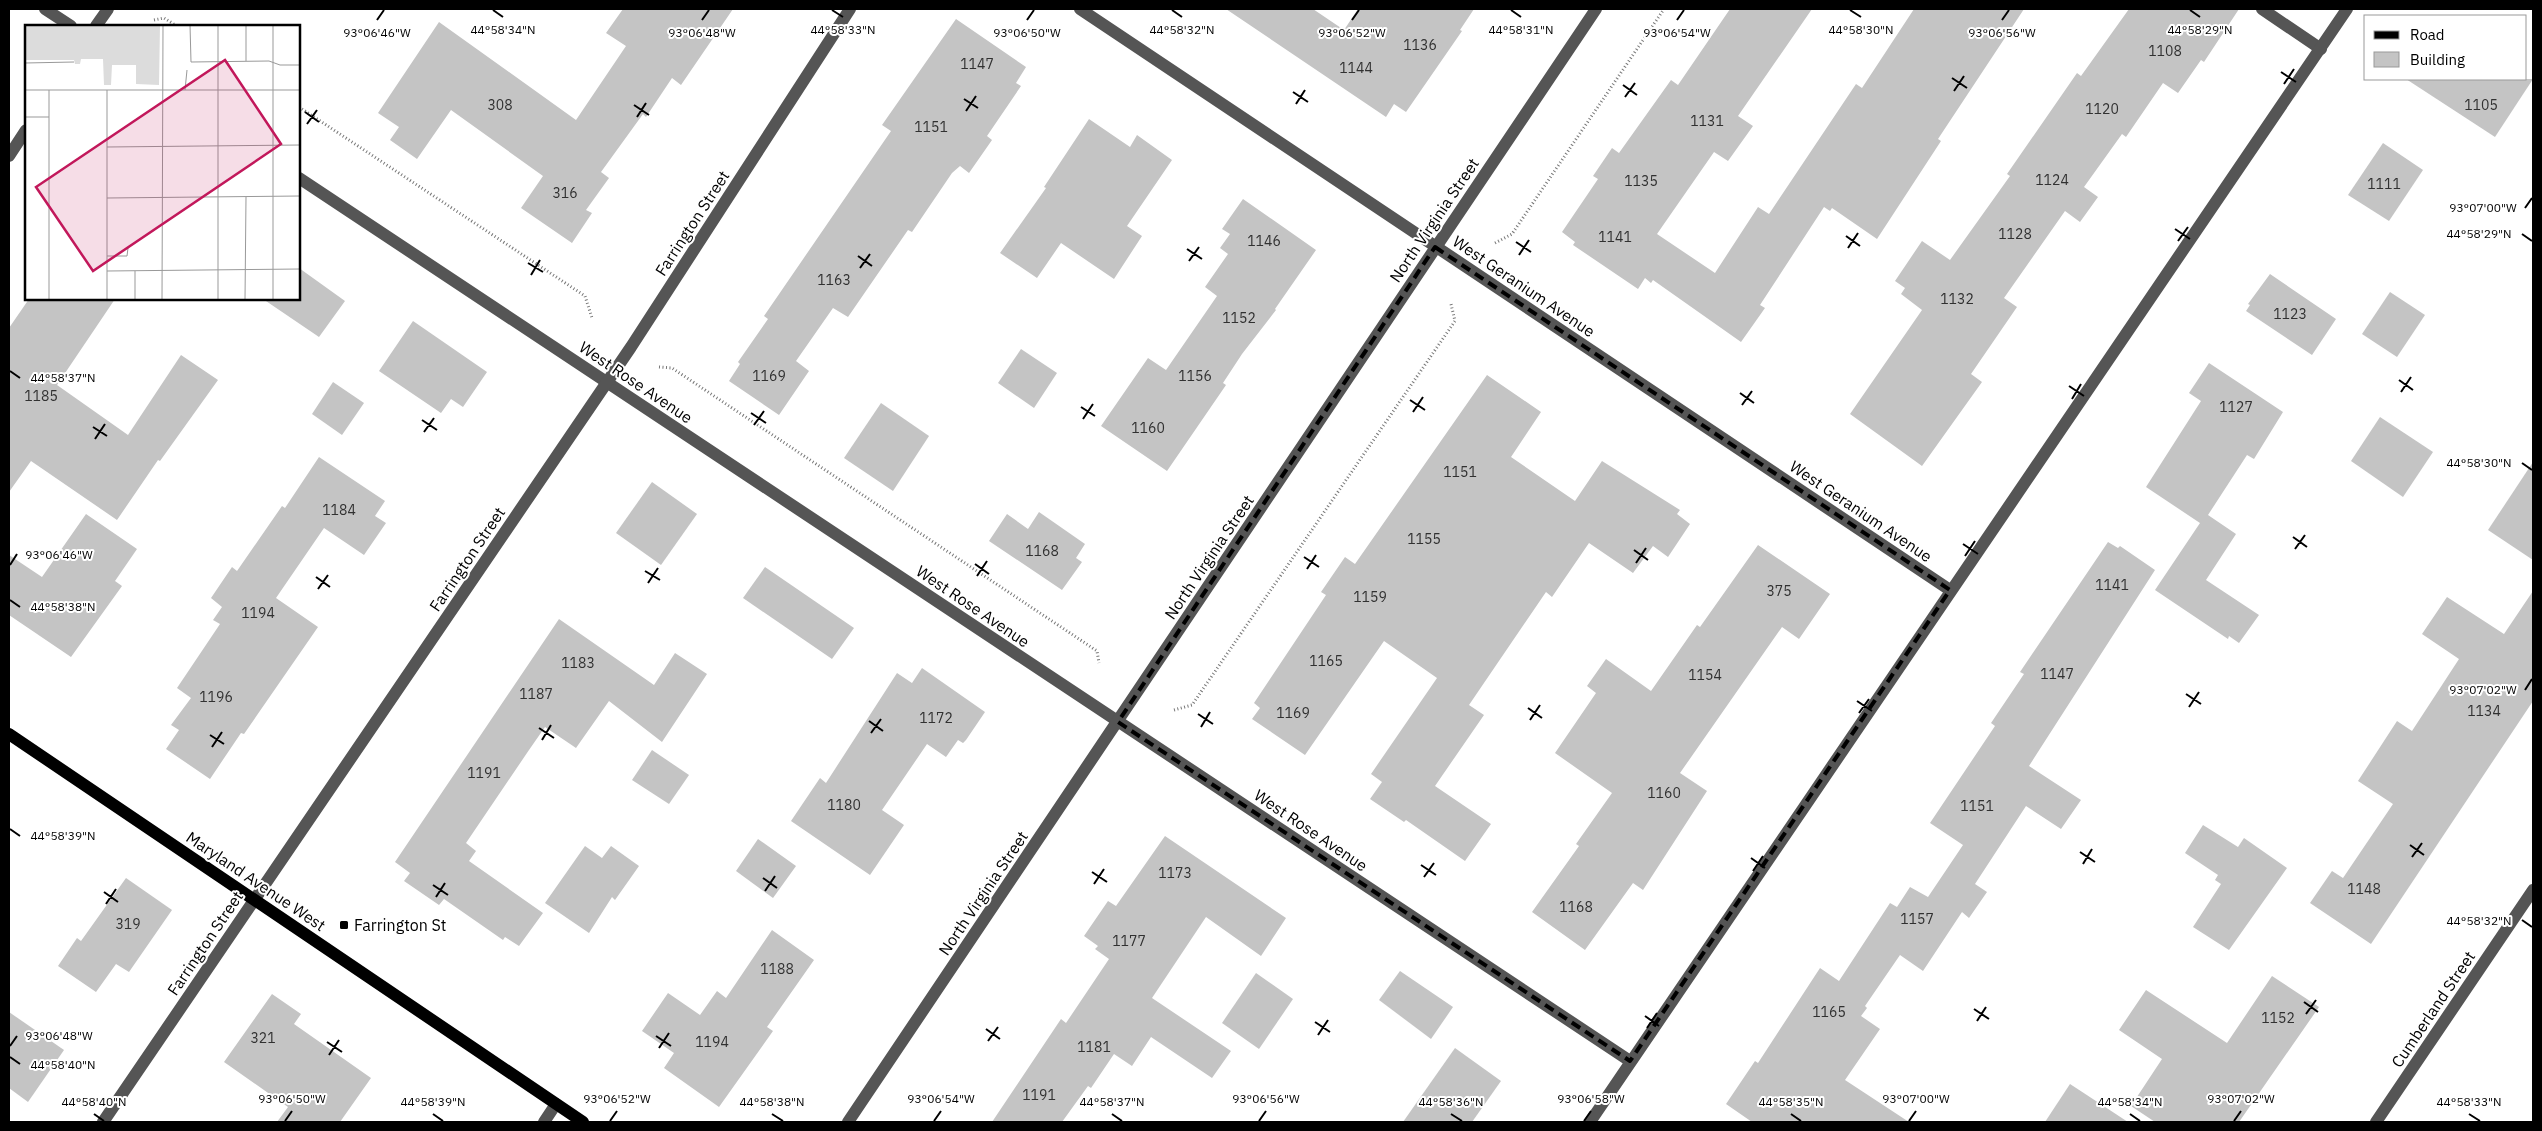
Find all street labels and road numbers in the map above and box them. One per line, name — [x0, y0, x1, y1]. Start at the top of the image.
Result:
street label: North Virginia Street — [1385, 154, 1483, 286]
street label: Farrington Street — [651, 167, 733, 279]
street label: West Geranium Avenue — [1449, 231, 1599, 341]
street label: West Rose Avenue — [575, 337, 697, 427]
street label: West Geranium Avenue — [1786, 456, 1936, 566]
street label: North Virginia Street — [1160, 491, 1258, 623]
street label: Farrington Street — [425, 503, 509, 615]
street label: West Rose Avenue — [912, 561, 1034, 651]
street label: West Rose Avenue — [1250, 785, 1372, 875]
street label: Maryland Avenue West — [182, 827, 330, 935]
street label: North Virginia Street — [934, 827, 1032, 959]
street label: Farrington Street — [163, 887, 247, 999]
street label: Cumberland Street — [2387, 947, 2479, 1071]

